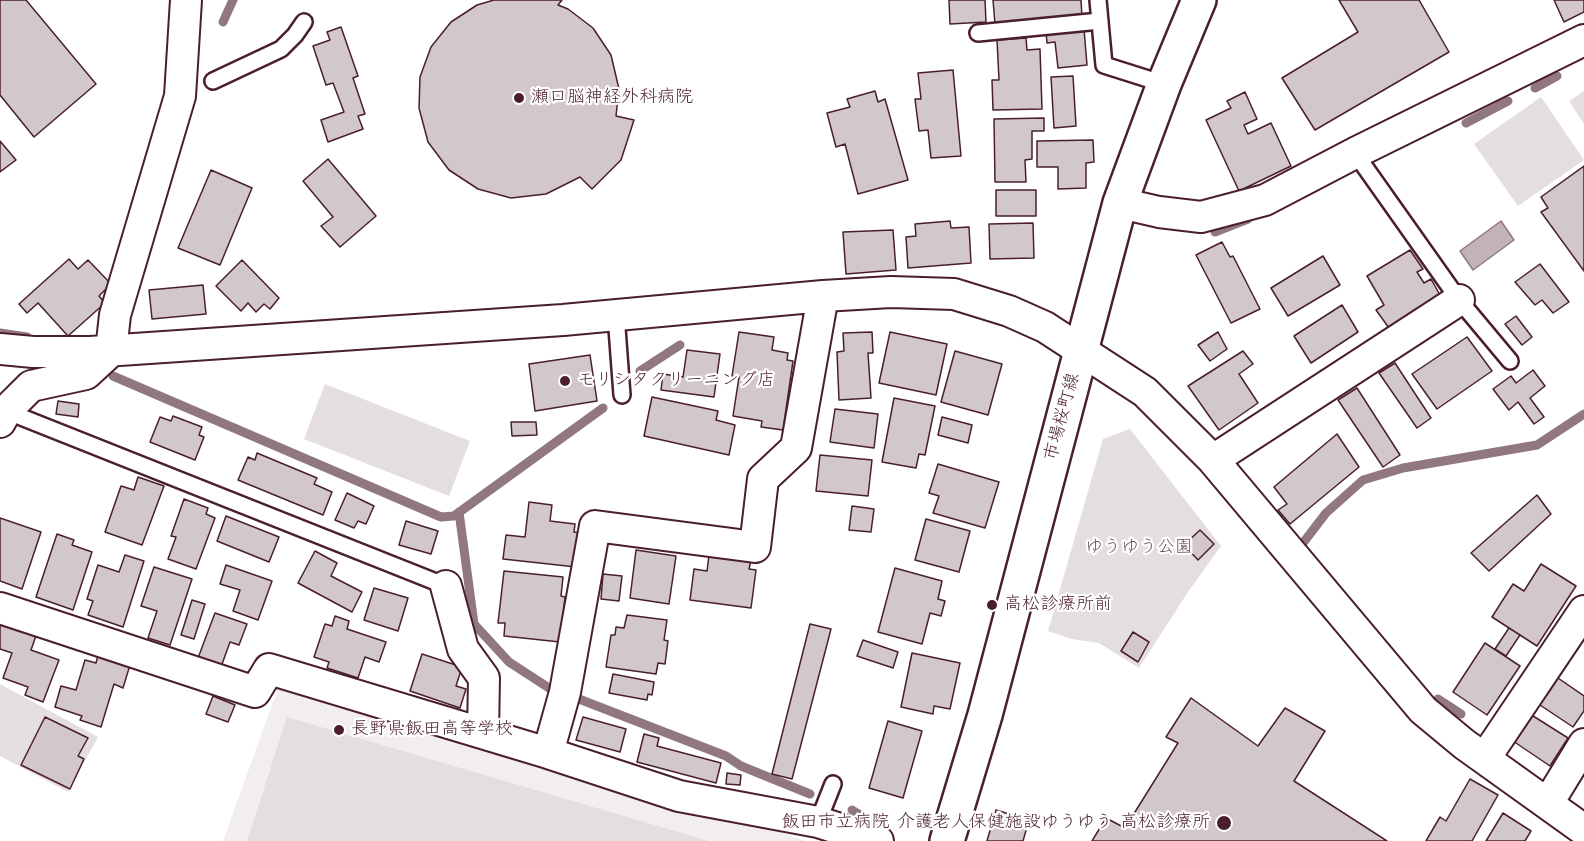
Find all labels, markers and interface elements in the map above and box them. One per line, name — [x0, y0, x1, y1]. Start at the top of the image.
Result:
place label: 瀬口脳神経外科病院 — [531, 87, 693, 109]
marker: 瀬口脳神経外科病院 — [512, 91, 526, 105]
place label: モリシタクリーニング店 — [577, 370, 775, 392]
street label: 市場桜町線 — [1041, 371, 1085, 463]
marker: モリシタクリーニング店 — [558, 374, 572, 388]
park label: ゆうゆう公園 — [1085, 537, 1193, 559]
place label: 高松診療所前 — [1004, 594, 1112, 616]
marker: 高松診療所前 — [985, 598, 999, 612]
place label: 長野県飯田高等学校 — [351, 719, 513, 741]
marker: 長野県飯田高等学校 — [332, 723, 346, 737]
place label: 飯田市立病院 介護老人保健施設ゆうゆう 高松診療所 — [782, 812, 1210, 834]
marker: 飯田市立病院 介護老人保健施設ゆうゆう 高松診療所 — [1215, 814, 1233, 832]

